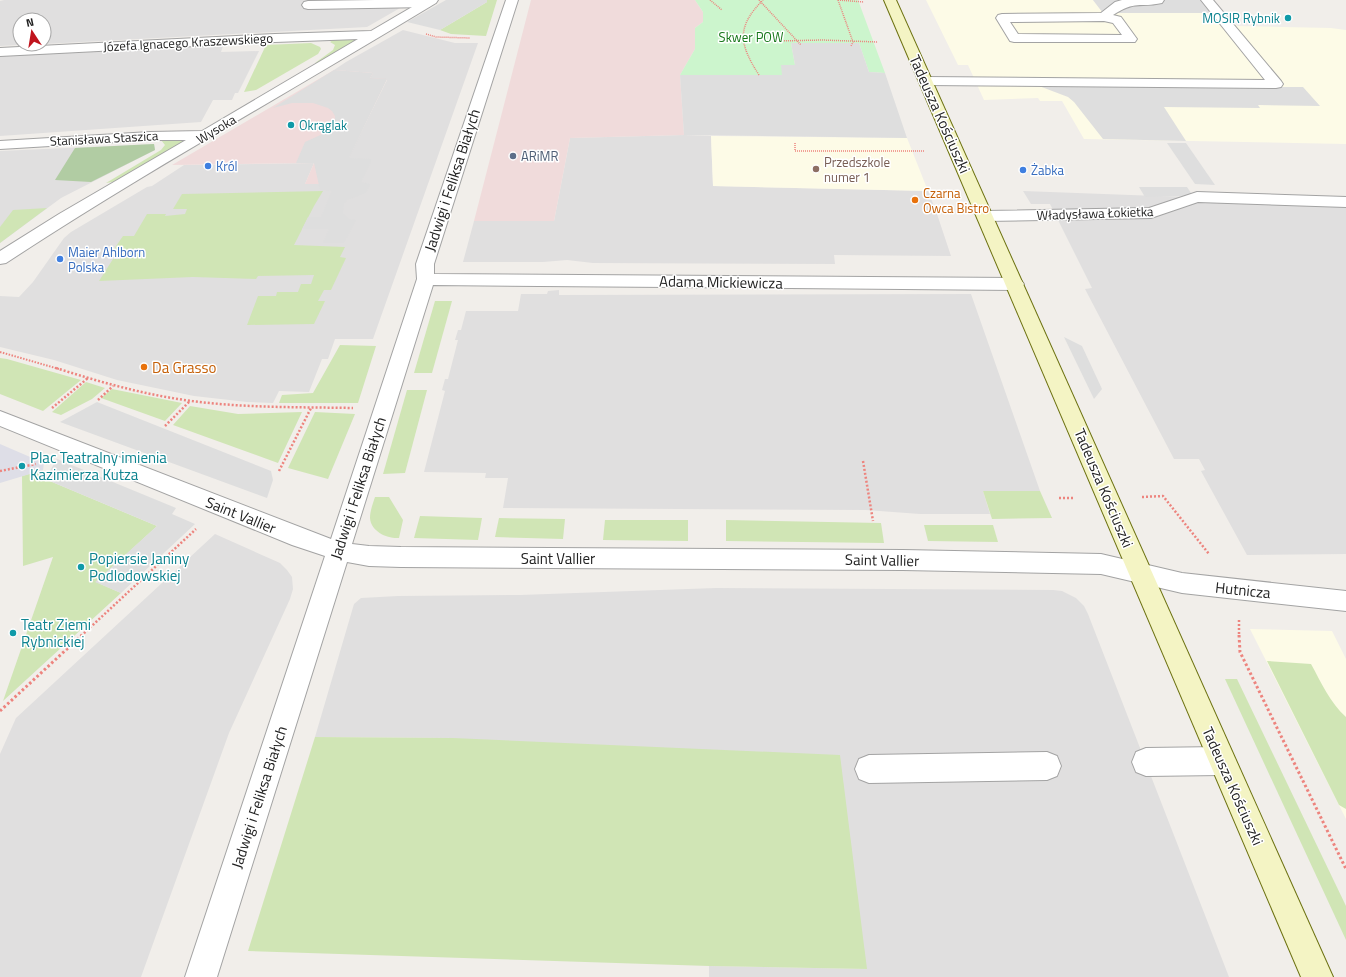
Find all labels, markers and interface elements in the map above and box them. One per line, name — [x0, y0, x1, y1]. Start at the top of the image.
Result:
place label: MOSIR Rybnik — [1202, 8, 1280, 28]
north arrow — [12, 12, 52, 52]
marker: MOSIR Rybnik — [1283, 13, 1293, 23]
text: N — [25, 14, 35, 31]
park label: Skwer POW — [719, 27, 784, 47]
street label: Józefa Ignacego Kraszewskiego — [102, 28, 274, 56]
street label: Tadeusza Kościuszki — [904, 51, 976, 177]
street label: Jadwigi i Feliksa Białych — [418, 106, 486, 254]
street label: Wysoka — [192, 109, 240, 149]
place label: Okrąglak — [299, 115, 347, 135]
marker: Okrąglak — [286, 120, 296, 130]
street label: Stanisława Staszica — [49, 125, 159, 151]
place label: ARiMR — [521, 146, 559, 166]
marker: ARiMR — [508, 151, 518, 161]
place label: Przedszkole numer 1 — [824, 152, 890, 187]
place label: Król — [216, 156, 238, 176]
place label: Żabka — [1031, 160, 1065, 180]
marker: Król — [203, 161, 213, 171]
marker: Przedszkole numer 1 — [811, 164, 821, 174]
marker: Żabka — [1018, 165, 1028, 175]
place label: Czarna Owca Bistro — [923, 183, 989, 218]
marker: Czarna Owca Bistro — [910, 195, 920, 205]
street label: Władysława Łokietka — [1036, 201, 1154, 225]
place label: Maier Ahlborn Polska — [68, 242, 145, 277]
marker: Maier Ahlborn Polska — [55, 254, 65, 264]
street label: Adama Mickiewicza — [659, 269, 783, 295]
place label: Da Grasso — [152, 356, 216, 379]
marker: Da Grasso — [139, 362, 149, 372]
street label: Jadwigi i Feliksa Białych — [324, 414, 392, 562]
street label: Tadeusza Kościuszki — [1069, 425, 1139, 551]
place label: Plac Teatralny imienia Kazimierza Kutza — [30, 446, 167, 486]
marker: Plac Teatralny imienia Kazimierza Kutza — [17, 461, 27, 471]
street label: Saint Vallier — [202, 490, 280, 540]
place label: Popiersie Janiny Podlodowskiej — [89, 547, 189, 587]
street label: Saint Vallier — [521, 547, 595, 570]
street label: Saint Vallier — [845, 548, 919, 572]
marker: Popiersie Janiny Podlodowskiej — [76, 562, 86, 572]
street label: Hutnicza — [1214, 576, 1272, 604]
place label: Teatr Ziemi Rybnickiej — [21, 613, 91, 653]
marker: Teatr Ziemi Rybnickiej — [8, 628, 18, 638]
street label: Jadwigi i Feliksa Białych — [225, 723, 293, 871]
street label: Tadeusza Kościuszki — [1197, 723, 1269, 849]

